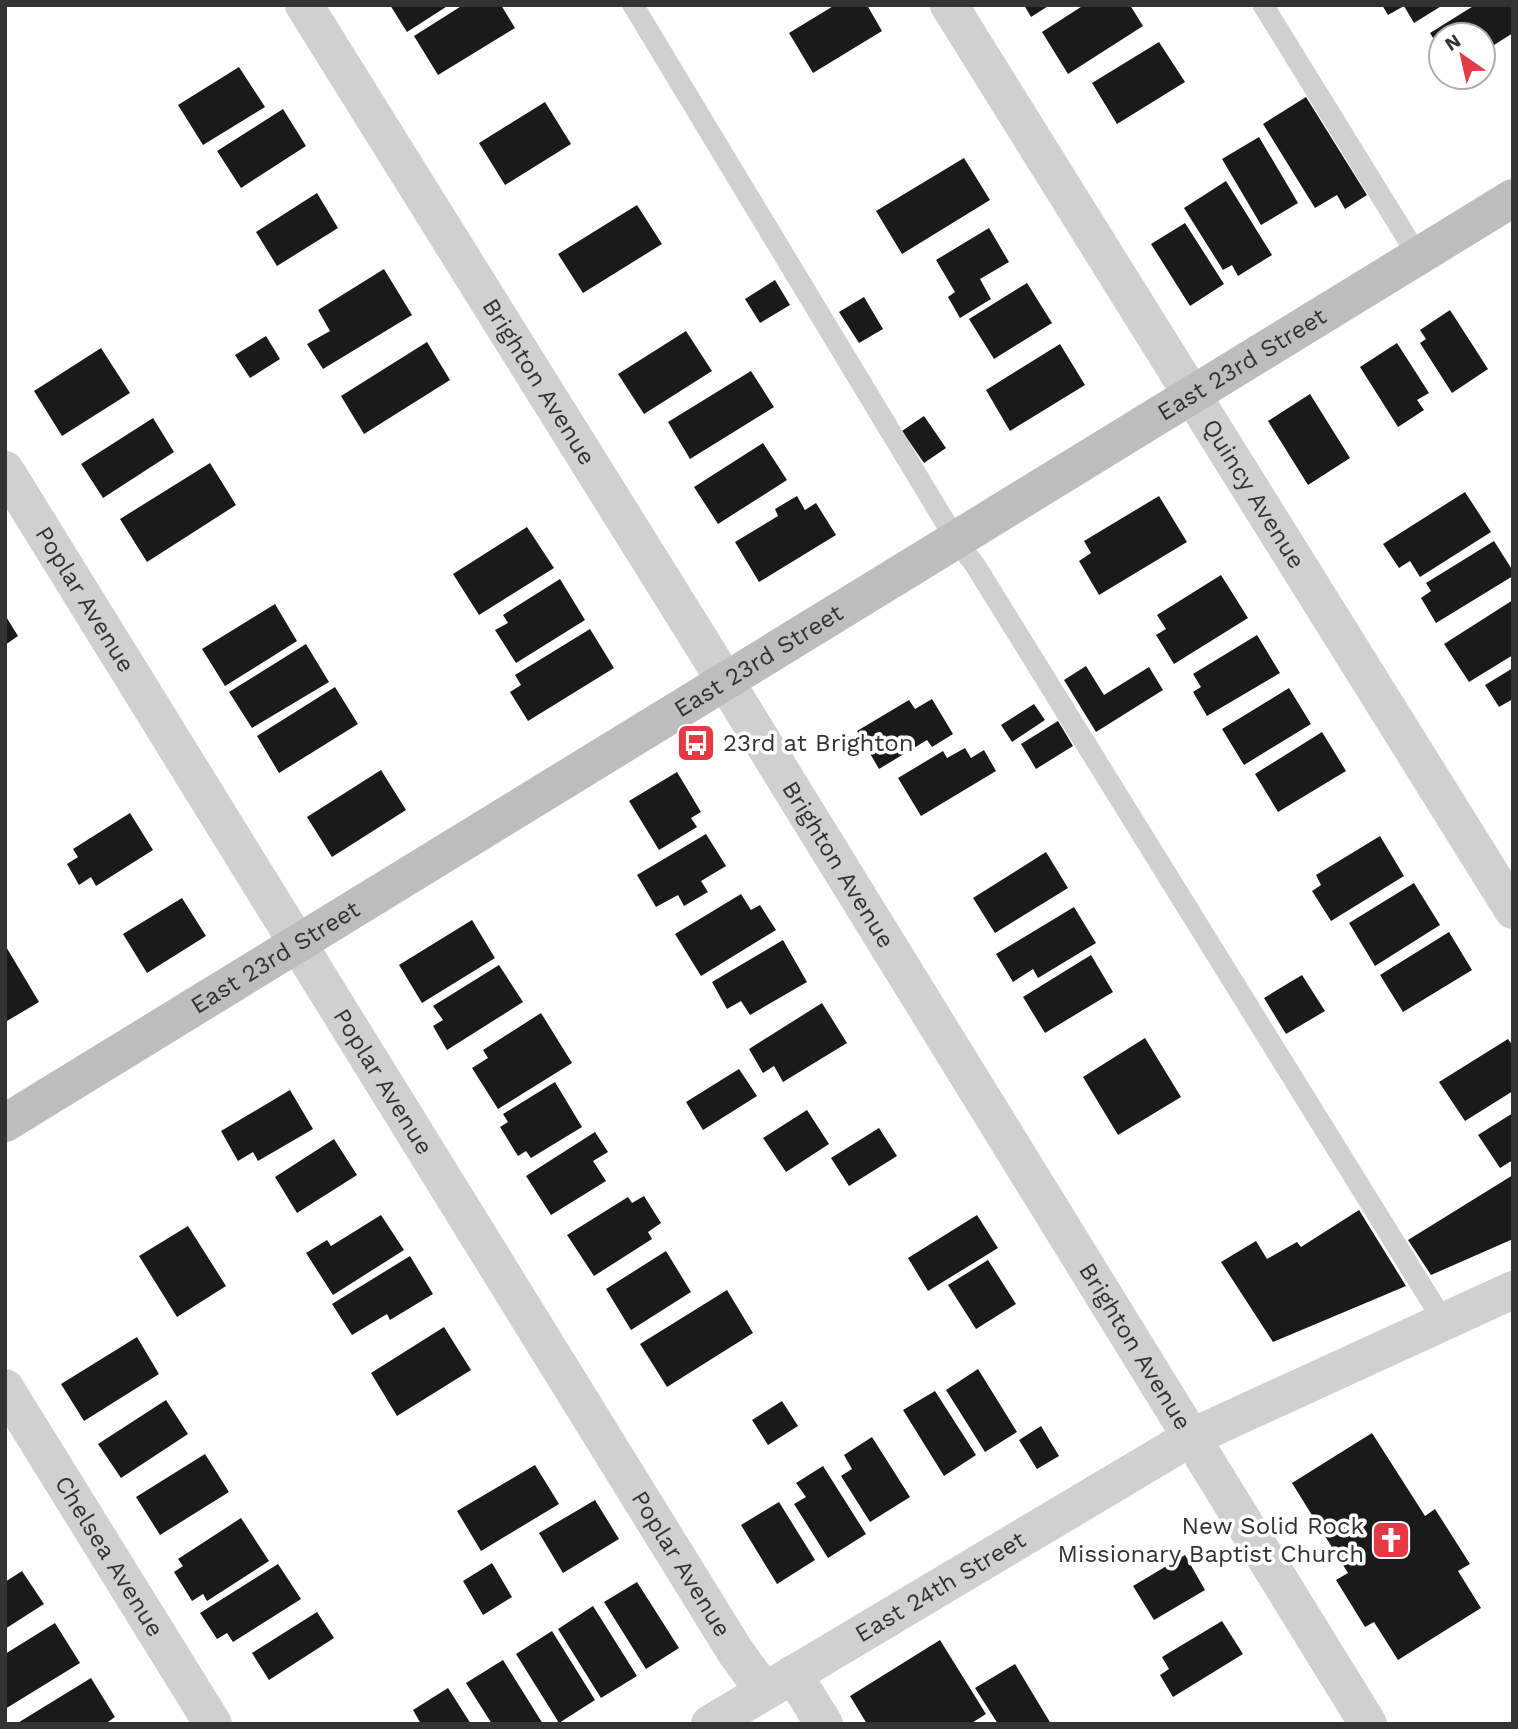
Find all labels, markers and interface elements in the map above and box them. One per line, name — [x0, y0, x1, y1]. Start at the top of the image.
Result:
north arrow — [1427, 21, 1497, 91]
text: N — [1441, 29, 1465, 56]
street label: Brighton Avenue — [476, 293, 601, 470]
street label: East 23rd Street — [1152, 302, 1331, 427]
street label: Quincy Avenue — [1197, 414, 1311, 574]
street label: Poplar Avenue — [29, 521, 141, 677]
street label: East 23rd Street — [669, 598, 848, 723]
bus stop icon: 23rd at Brighton — [675, 722, 717, 764]
place label: 23rd at Brighton — [723, 729, 914, 757]
street label: Brighton Avenue — [776, 776, 900, 953]
street label: East 23rd Street — [186, 895, 365, 1020]
street label: Poplar Avenue — [327, 1004, 439, 1160]
street label: Brighton Avenue — [1073, 1258, 1197, 1435]
street label: Chelsea Avenue — [49, 1471, 170, 1642]
street label: Poplar Avenue — [626, 1486, 737, 1642]
place label: New Solid Rock Missionary Baptist Church — [1058, 1512, 1364, 1568]
church icon: New Solid Rock Missionary Baptist Church — [1370, 1519, 1412, 1561]
street label: East 24th Street — [850, 1525, 1030, 1648]

